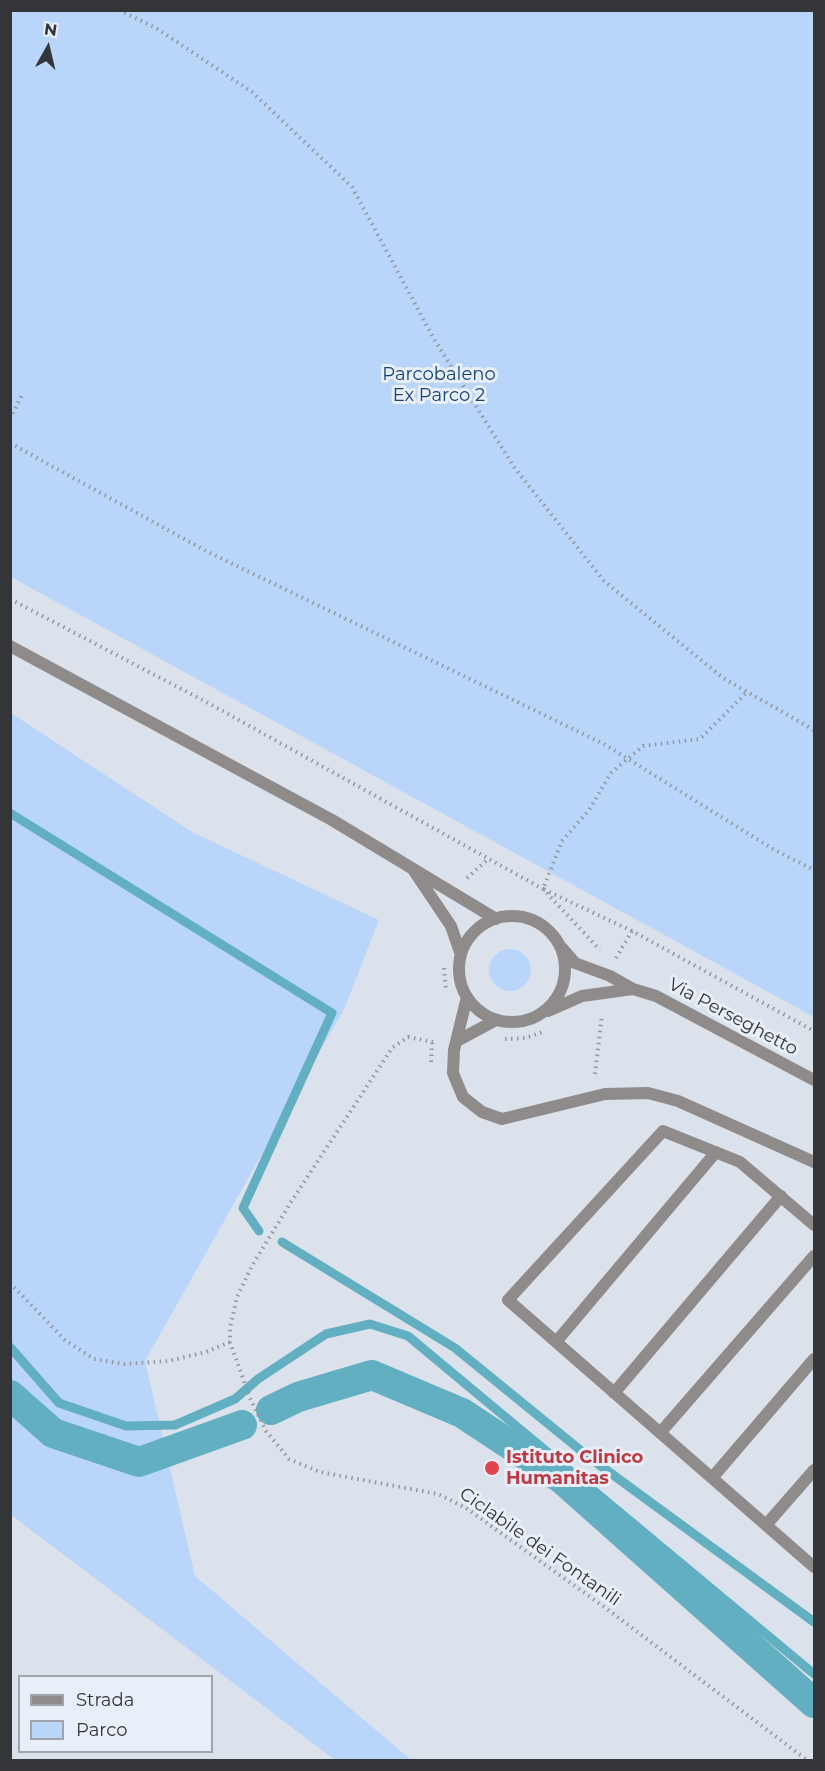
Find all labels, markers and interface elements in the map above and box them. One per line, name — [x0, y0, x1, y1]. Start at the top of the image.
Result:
north arrow — [18, 18, 78, 78]
text: N — [43, 19, 58, 40]
park label: Parcobaleno Ex Parco 2 — [382, 364, 496, 406]
street label: Via Perseghetto — [665, 974, 801, 1060]
place label: Istituto Clinico Humanitas — [506, 1447, 643, 1490]
marker: Istituto Clinico Humanitas — [483, 1459, 501, 1477]
street label: Ciclabile dei Fontanili — [455, 1483, 625, 1611]
legend — [18, 1675, 213, 1753]
text: Strada — [76, 1689, 134, 1711]
text: Parco — [76, 1719, 128, 1741]

